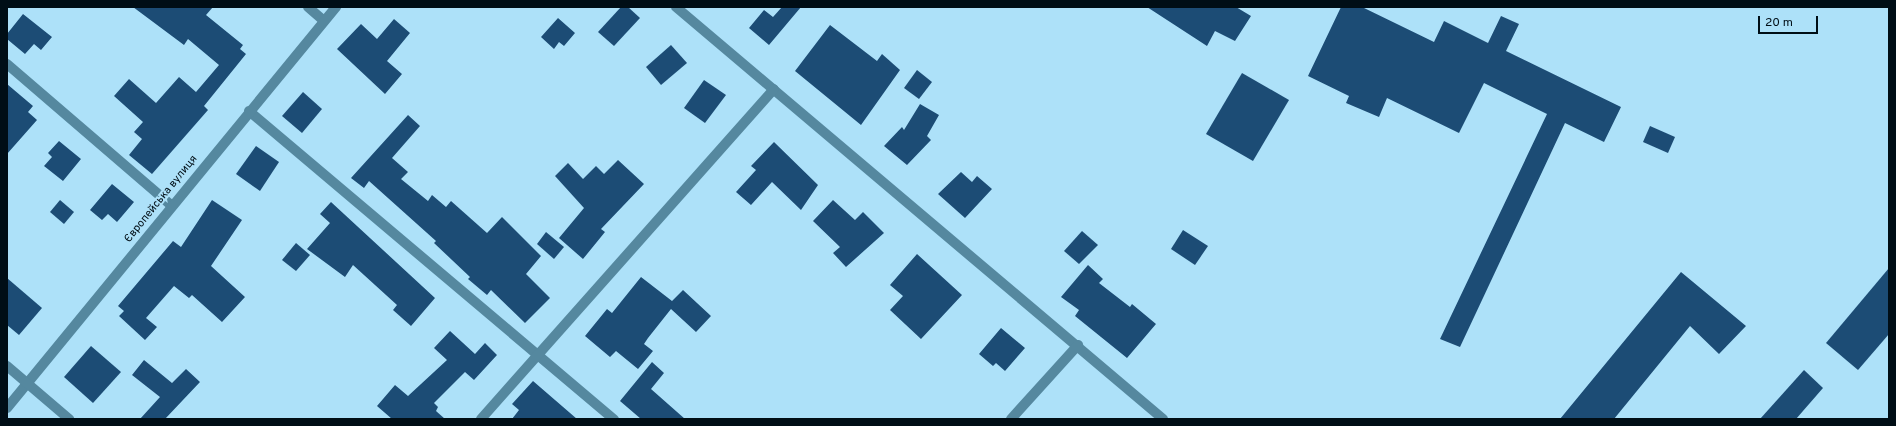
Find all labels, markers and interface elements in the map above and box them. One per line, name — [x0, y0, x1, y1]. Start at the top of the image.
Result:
scale bar — [1760, 8, 1820, 34]
text: 20 m — [1765, 15, 1793, 31]
street label: Європейська вулиця — [122, 153, 200, 245]

